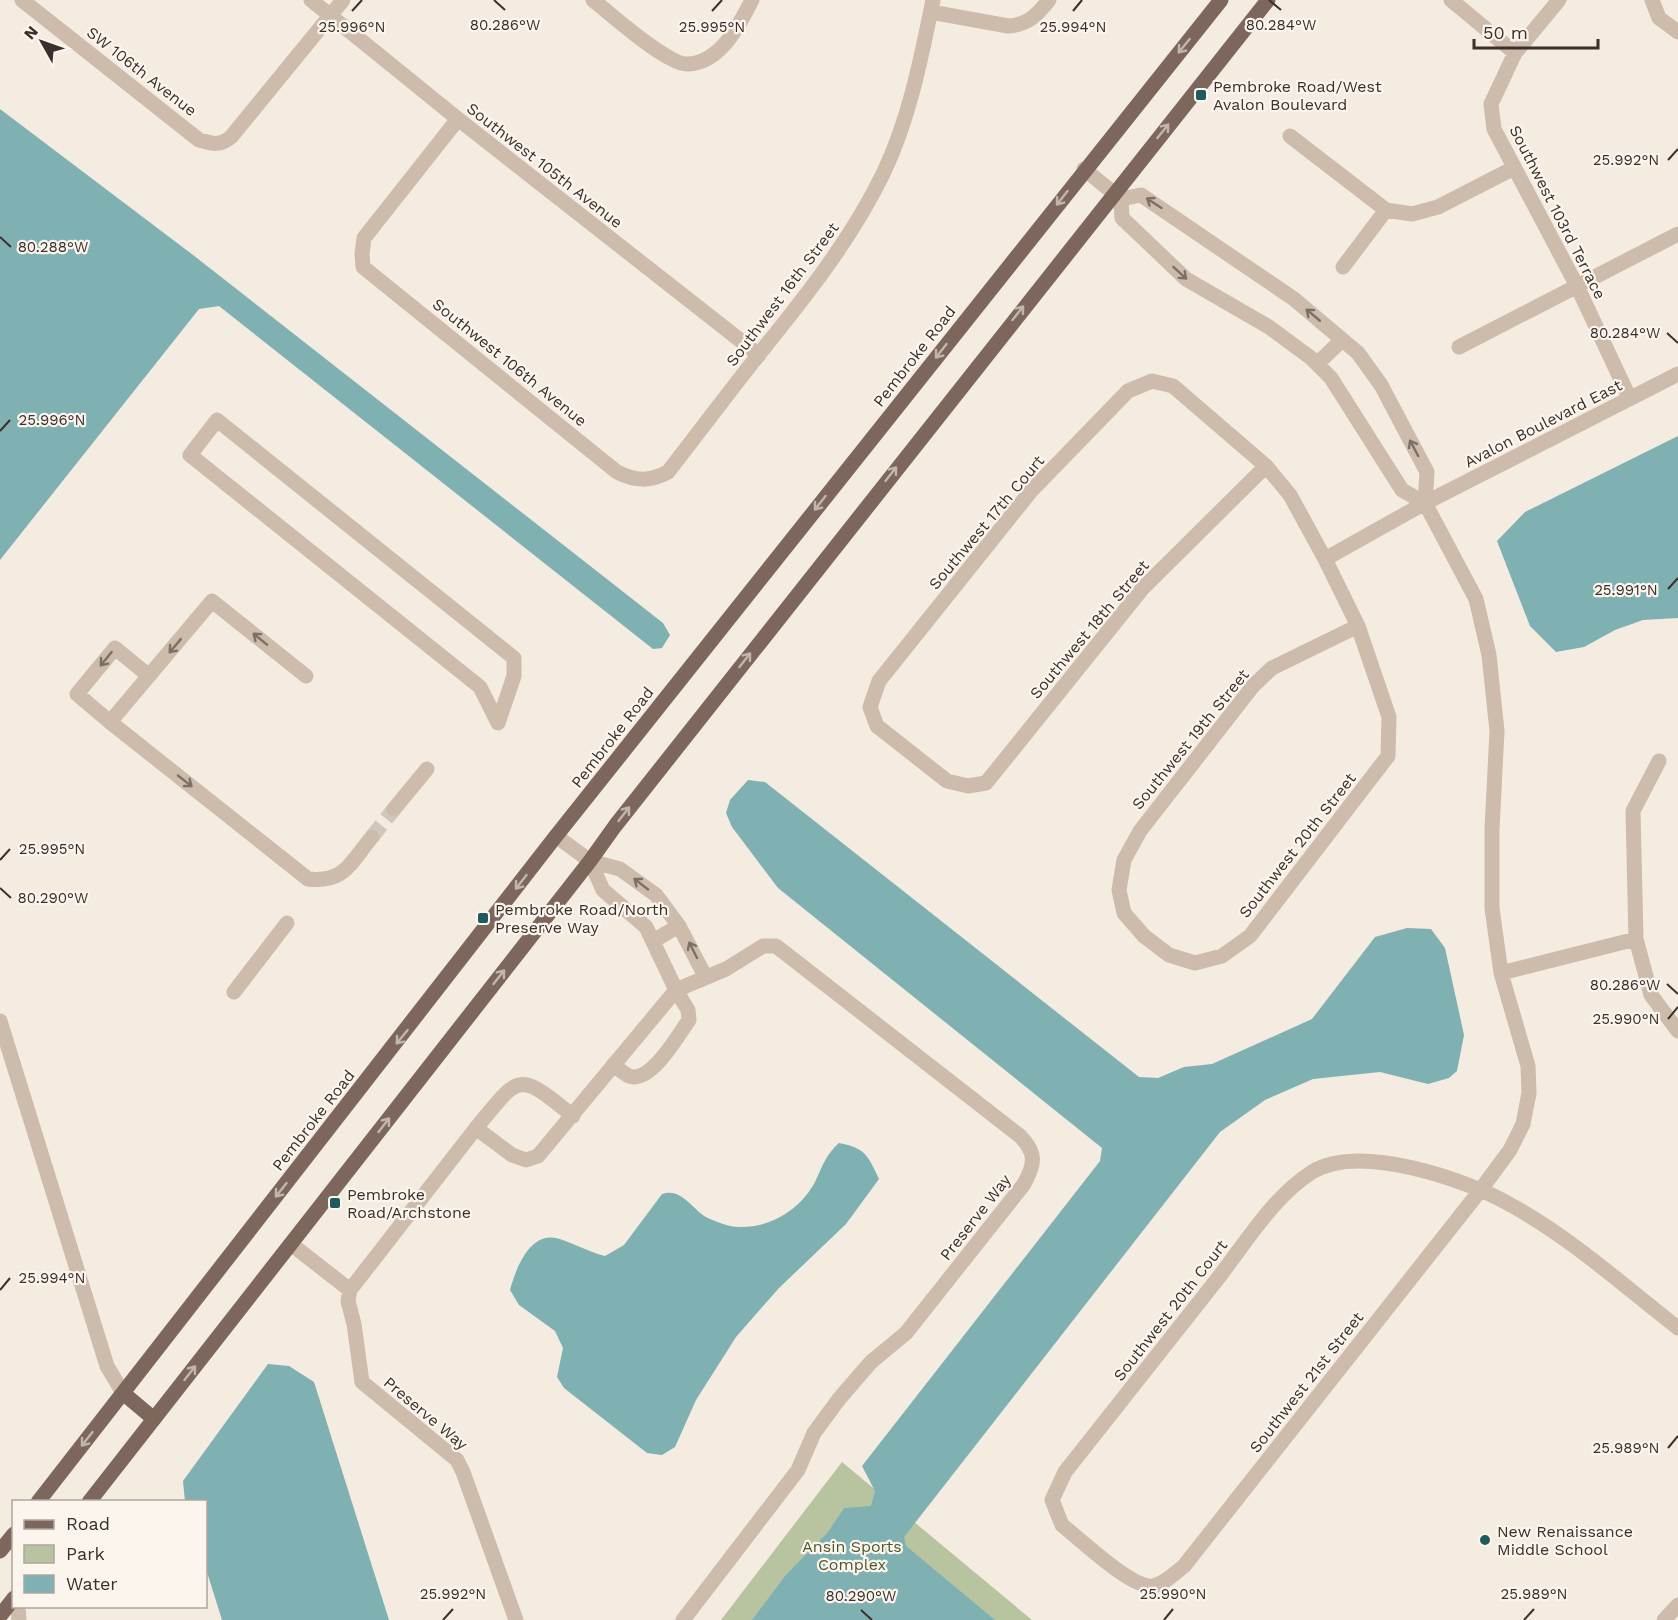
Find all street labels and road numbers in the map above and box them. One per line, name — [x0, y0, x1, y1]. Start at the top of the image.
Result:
street label: SW 106th Avenue — [83, 23, 200, 120]
street label: Southwest 105th Avenue — [463, 99, 626, 232]
street label: Southwest 103rd Terrace — [1505, 122, 1610, 302]
street label: Southwest 16th Street — [722, 218, 843, 370]
street label: Southwest 106th Avenue — [429, 294, 591, 430]
street label: Pembroke Road — [869, 302, 960, 410]
street label: Avalon Boulevard East — [1461, 375, 1625, 471]
street label: Southwest 17th Court — [925, 451, 1048, 593]
street label: Southwest 18th Street — [1026, 556, 1153, 703]
street label: Southwest 19th Street — [1128, 665, 1253, 813]
street label: Pembroke Road — [567, 683, 658, 791]
street label: Southwest 20th Street — [1235, 769, 1360, 922]
street label: Pembroke Road — [268, 1066, 359, 1174]
street label: Preserve Way — [936, 1170, 1015, 1264]
street label: Southwest 20th Court — [1109, 1236, 1232, 1385]
street label: Southwest 21st Street — [1246, 1308, 1367, 1457]
street label: Preserve Way — [380, 1373, 472, 1454]

